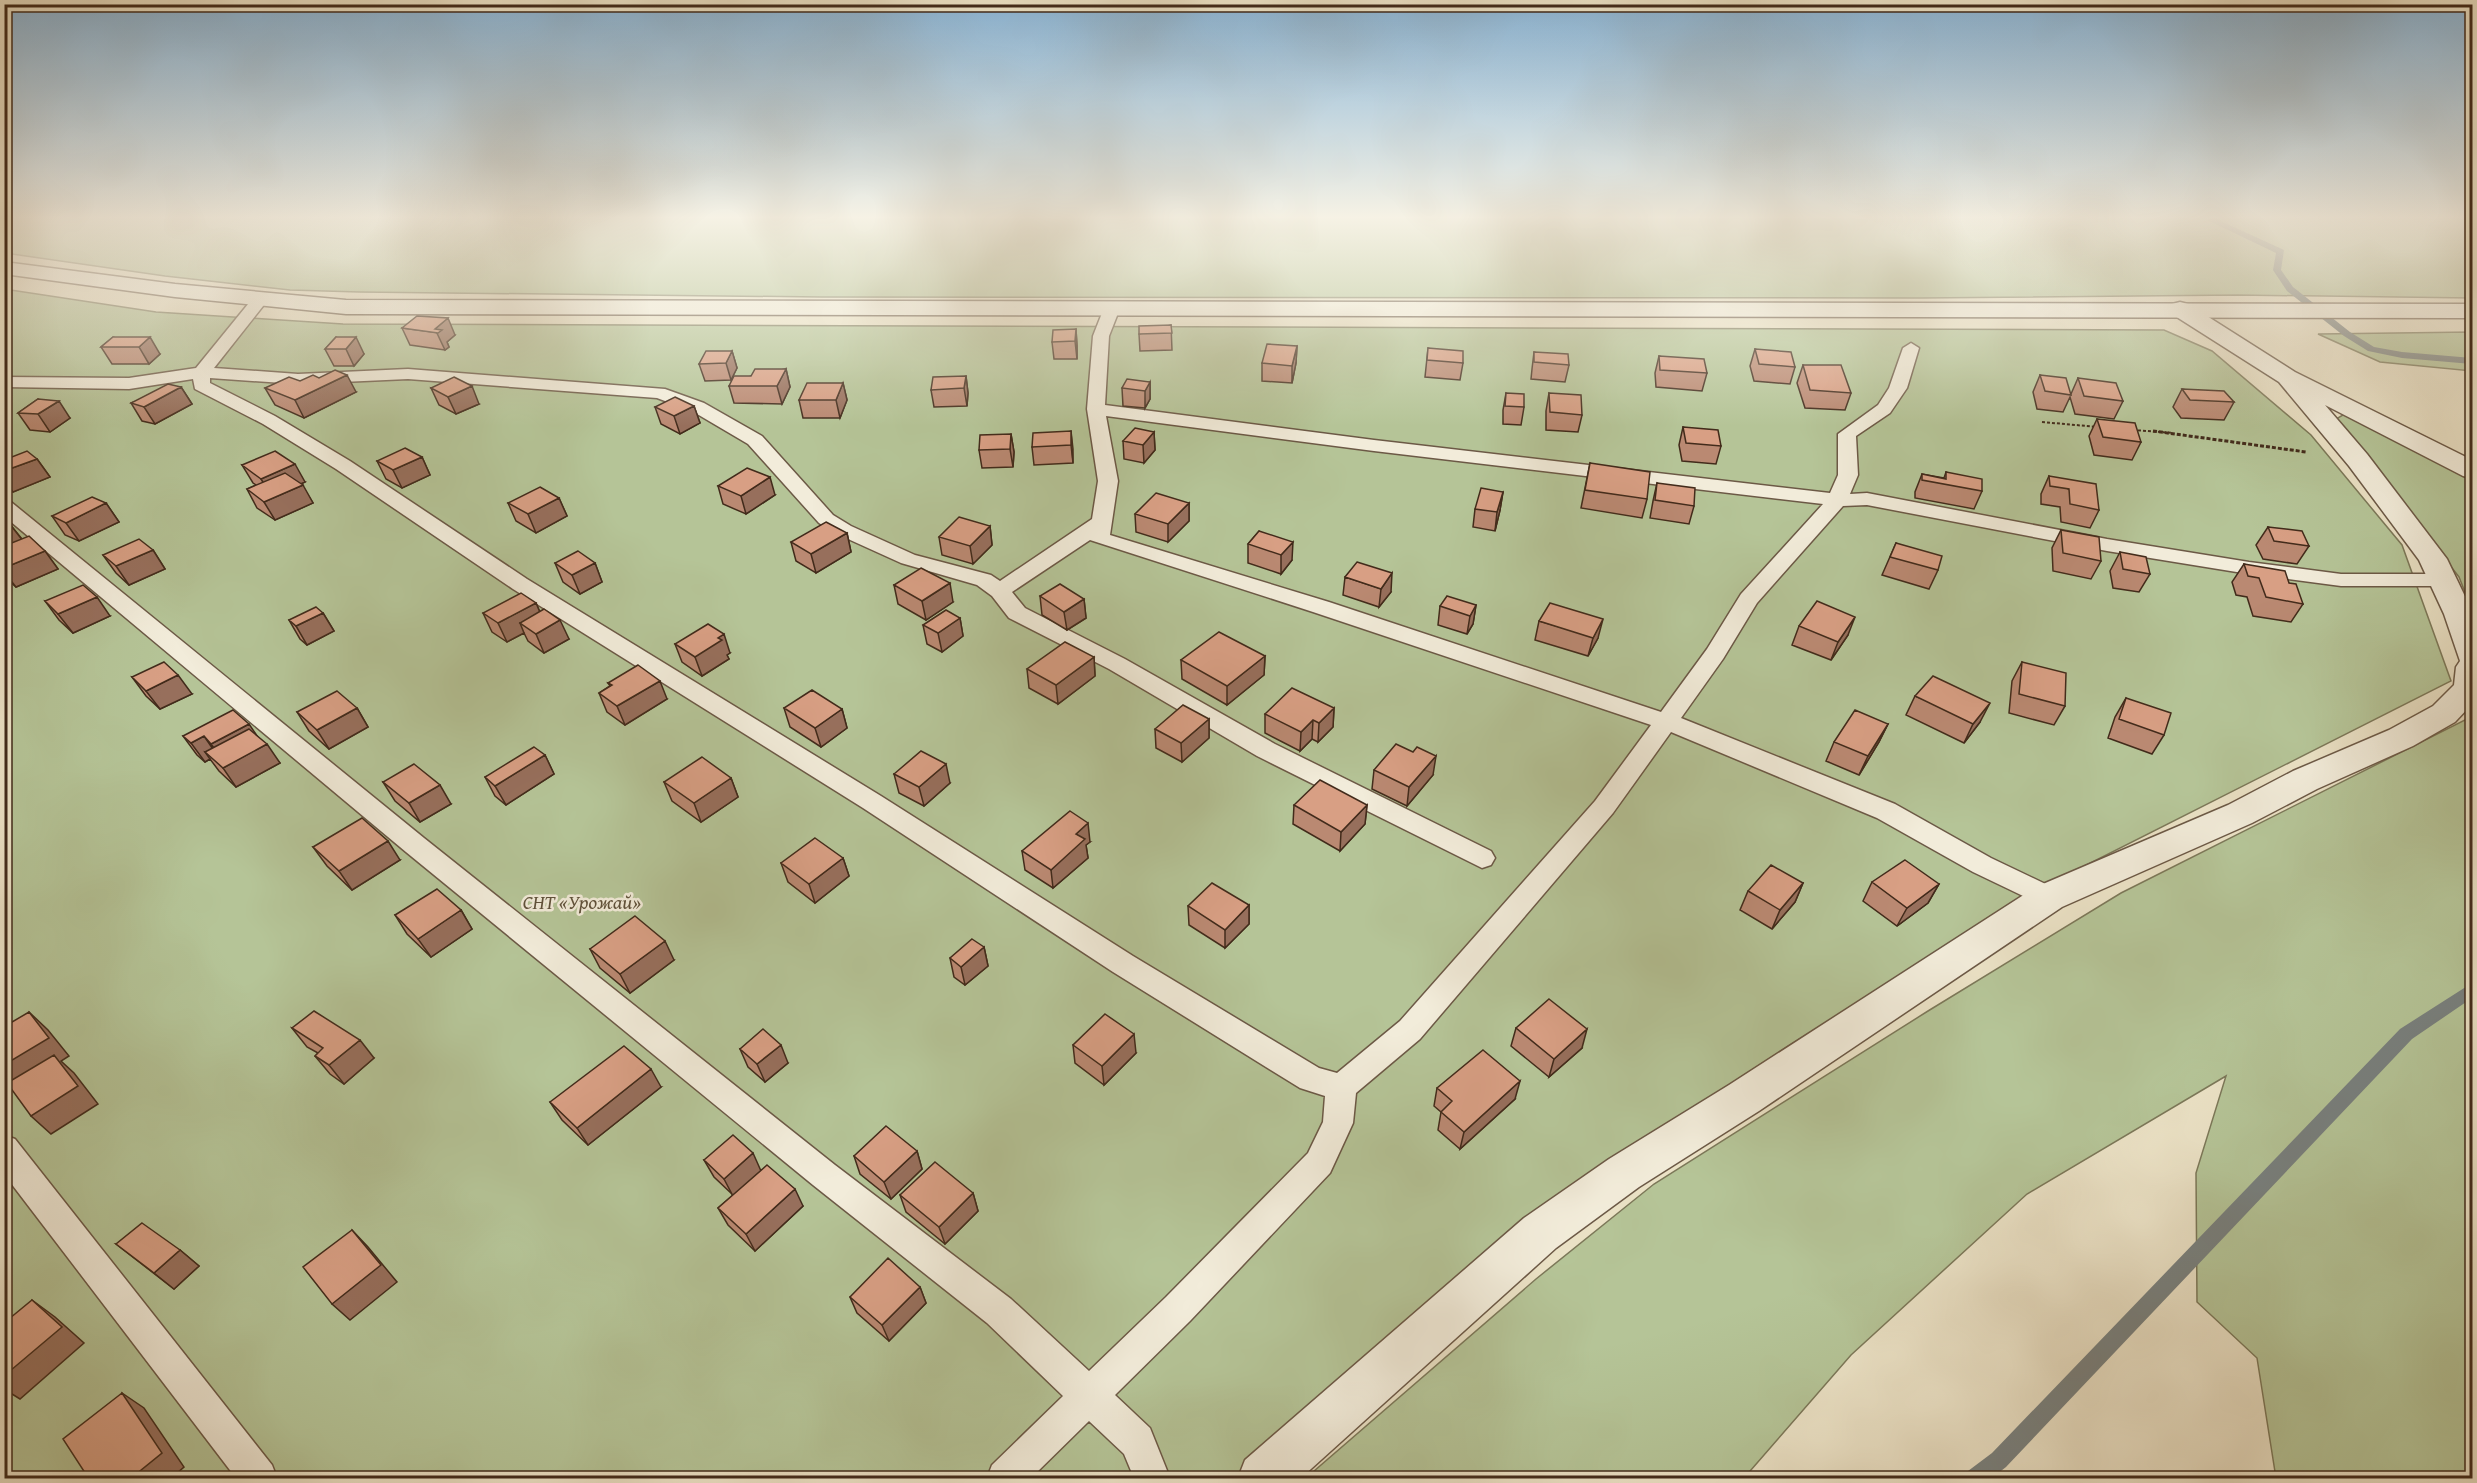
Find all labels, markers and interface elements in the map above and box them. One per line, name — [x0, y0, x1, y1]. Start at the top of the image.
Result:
park label: СНТ «Урожай» — [523, 887, 641, 916]

